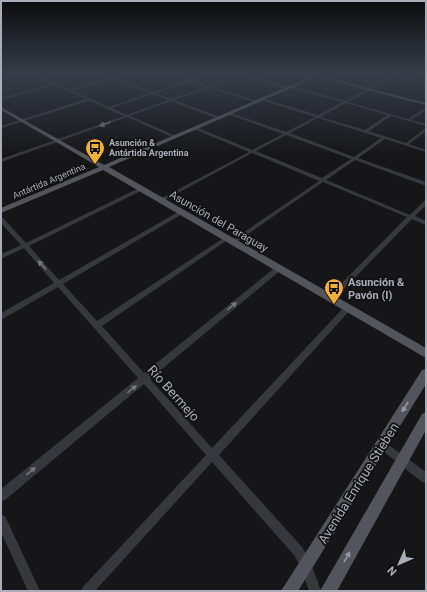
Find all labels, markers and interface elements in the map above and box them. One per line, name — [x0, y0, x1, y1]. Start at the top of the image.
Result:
one-way arrow — [99, 121, 111, 127]
bus stop icon: Asunción & Antártida Argentina — [84, 137, 106, 165]
place label: Asunción & Antártida Argentina — [109, 138, 189, 158]
street label: Antártida Argentina — [11, 161, 87, 201]
street label: Asunción del Paraguay — [167, 188, 271, 255]
one-way arrow — [37, 259, 46, 270]
place label: Asunción & Pavón (I) — [348, 276, 405, 302]
bus stop icon: Asunción & Pavón (I) — [323, 277, 345, 305]
one-way arrow — [227, 302, 238, 311]
street label: Río Bermejo — [145, 362, 203, 424]
one-way arrow — [126, 385, 137, 393]
one-way arrow — [402, 401, 409, 413]
street label: Avenida Enrique Stieben — [315, 420, 402, 546]
one-way arrow — [26, 467, 37, 476]
north arrow — [379, 544, 419, 584]
one-way arrow — [343, 551, 350, 563]
text: N — [385, 563, 400, 578]

